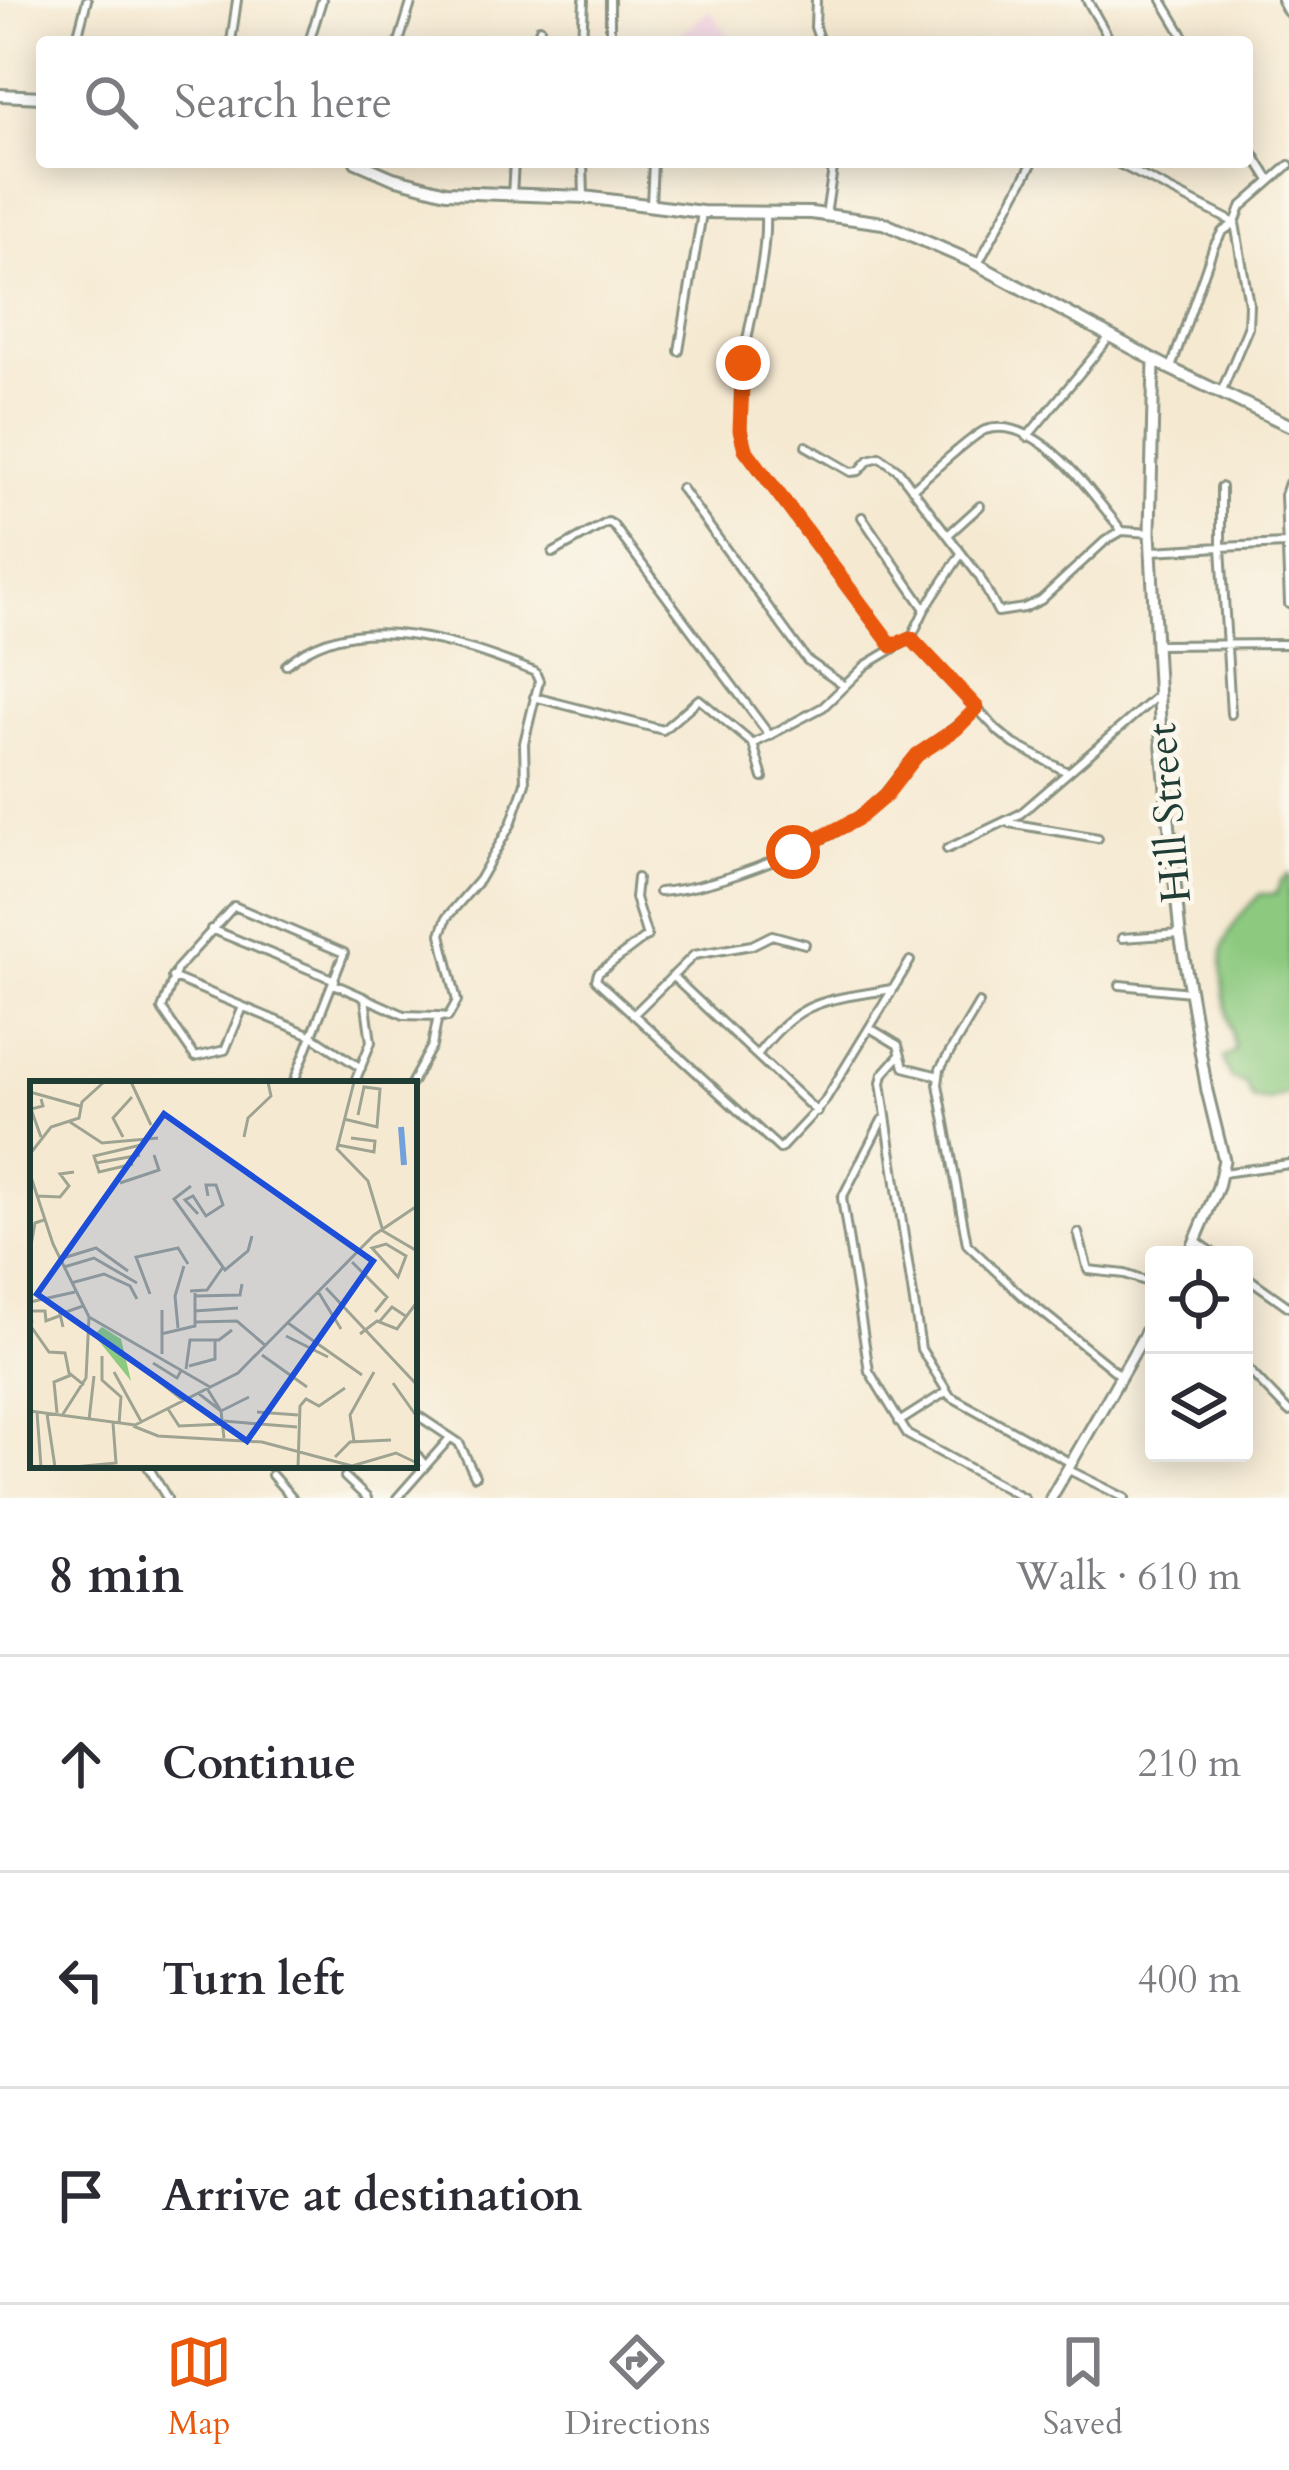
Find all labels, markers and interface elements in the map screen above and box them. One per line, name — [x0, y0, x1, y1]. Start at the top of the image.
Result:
search box — [36, 36, 1253, 168]
icon: search — [78, 69, 144, 135]
text: Search here — [174, 72, 392, 133]
route end — [716, 336, 770, 390]
street label: Hill Street — [1133, 721, 1205, 905]
route start — [766, 825, 820, 879]
inset map — [30, 1081, 417, 1468]
map controls — [1145, 1246, 1253, 1462]
button: locate — [1145, 1246, 1253, 1354]
button: layers — [1145, 1354, 1253, 1462]
text: 8 min — [48, 1541, 184, 1611]
text: Walk · 610 m — [1016, 1550, 1241, 1603]
icon: ahead — [48, 1731, 114, 1797]
text: Continue — [162, 1733, 356, 1794]
text: 210 m — [1138, 1737, 1241, 1790]
icon: left — [48, 1947, 114, 2013]
text: Turn left — [162, 1949, 344, 2010]
text: 400 m — [1138, 1953, 1241, 2006]
icon: arrive — [48, 2163, 114, 2229]
text: Arrive at destination — [162, 2165, 582, 2226]
tab: Map — [166, 2329, 232, 2446]
tab: Directions — [565, 2329, 710, 2446]
tab: Saved — [1043, 2329, 1123, 2446]

